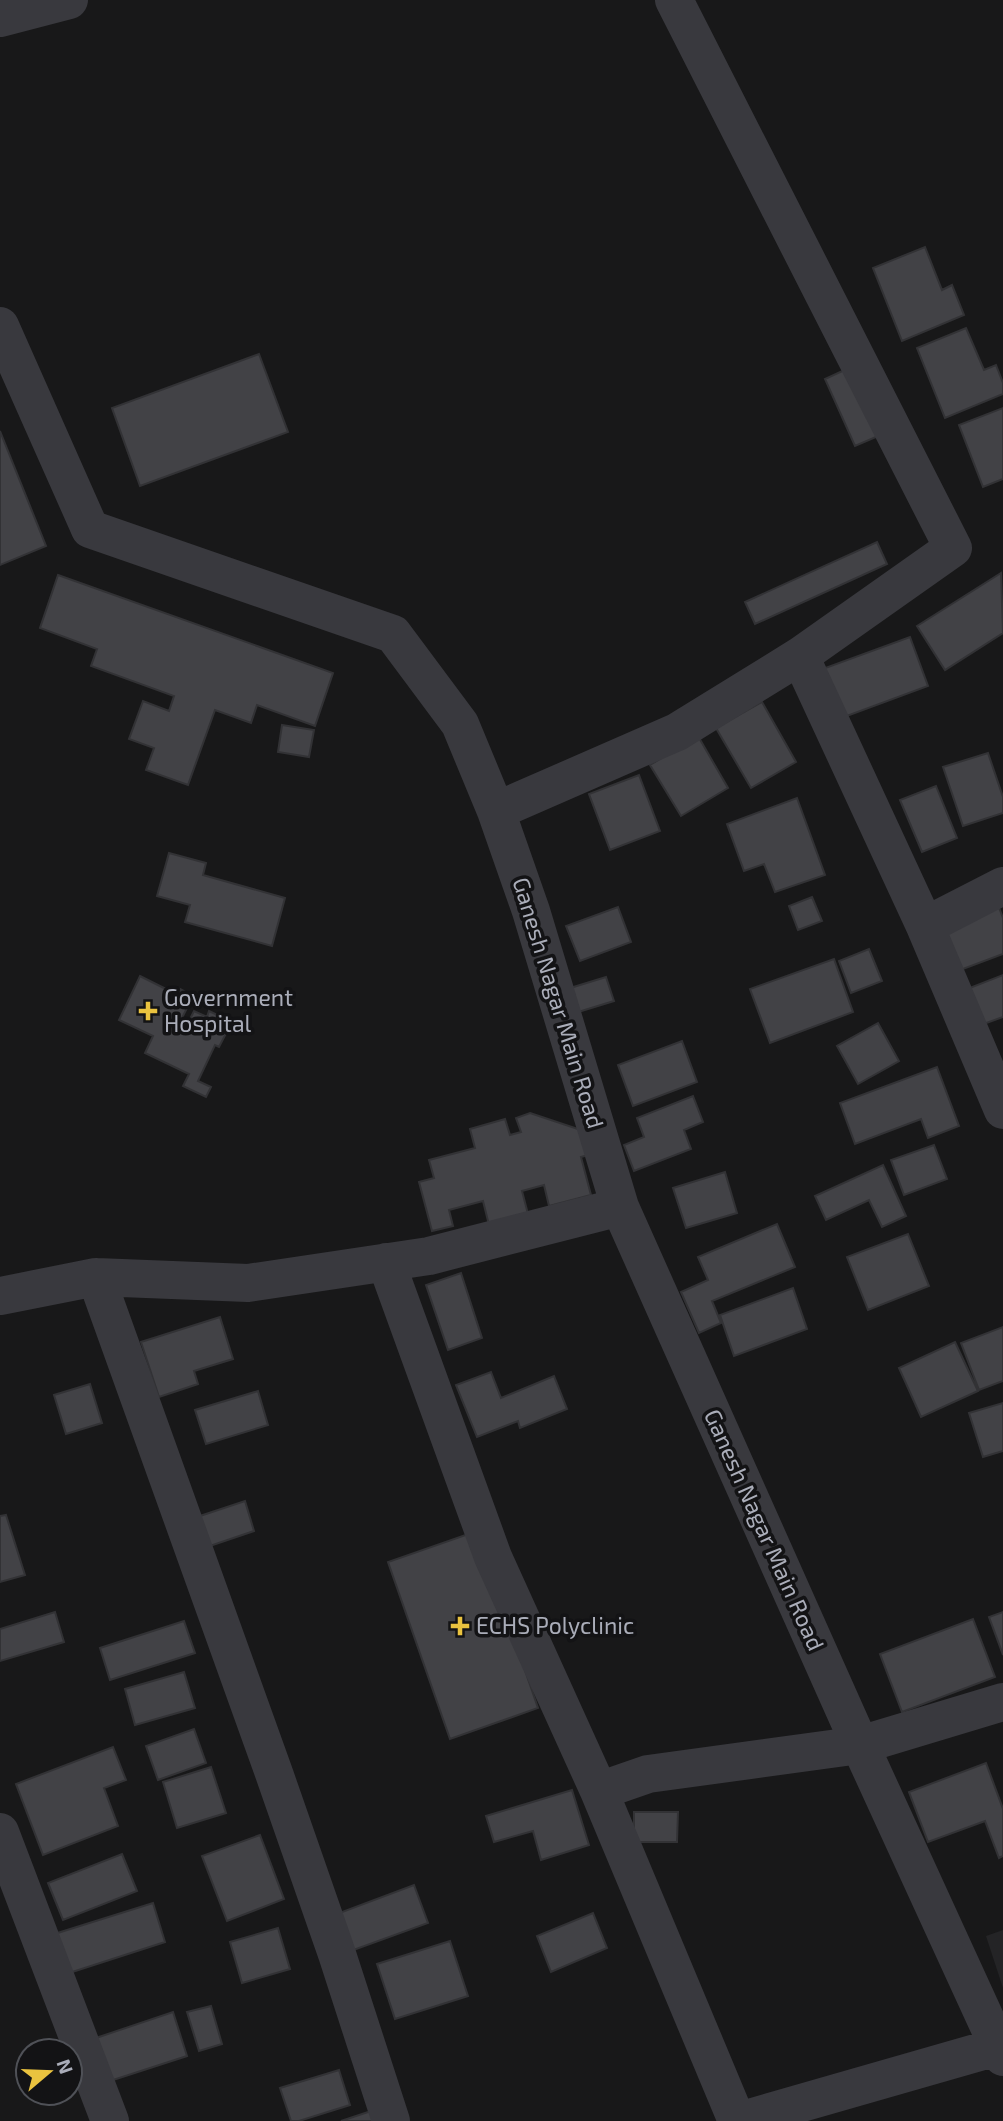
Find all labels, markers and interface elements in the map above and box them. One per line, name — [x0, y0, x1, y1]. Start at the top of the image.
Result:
street label: Ganesh Nagar Main Road — [507, 874, 610, 1132]
place label: Government Hospital — [164, 983, 293, 1037]
marker: Government Hospital — [138, 1001, 158, 1021]
street label: Ganesh Nagar Main Road — [699, 1405, 831, 1654]
place label: ECHS Polyclinic — [476, 1611, 634, 1639]
marker: ECHS Polyclinic — [450, 1616, 470, 1636]
north arrow — [14, 2037, 84, 2107]
text: N — [52, 2056, 79, 2077]

